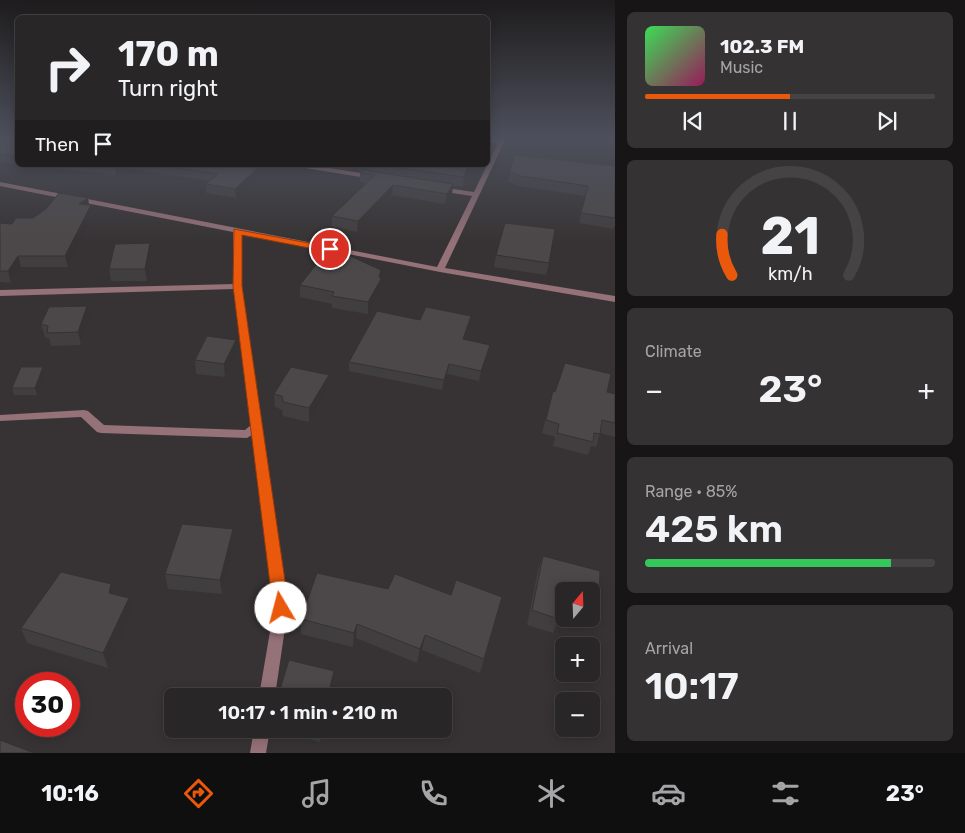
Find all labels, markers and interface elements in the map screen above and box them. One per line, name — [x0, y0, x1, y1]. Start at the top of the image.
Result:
text: 170 m — [118, 33, 219, 75]
icon: right — [35, 35, 100, 100]
text: 102.3 FM — [720, 35, 804, 58]
text: Music — [720, 58, 763, 77]
text: Turn right — [118, 75, 218, 102]
icon: previous — [679, 107, 707, 135]
icon: pause — [776, 107, 804, 135]
icon: next — [873, 107, 901, 135]
icon: arrive — [89, 130, 117, 158]
text: Then — [35, 133, 79, 156]
text: 21 — [760, 205, 820, 267]
pin — [309, 228, 351, 270]
icon: arrive — [316, 235, 344, 263]
text: km/h — [768, 263, 812, 284]
text: Climate — [645, 342, 702, 361]
text: 23° — [758, 366, 822, 412]
text: − — [645, 374, 663, 407]
text: + — [918, 374, 935, 407]
text: Range · 85% — [645, 482, 738, 501]
text: 425 km — [645, 506, 783, 552]
position arrow — [254, 581, 306, 633]
north arrow — [555, 582, 600, 628]
map controls — [555, 582, 600, 737]
button: + — [555, 637, 600, 682]
text: Arrival — [645, 639, 693, 658]
text: 10:17 — [645, 663, 739, 709]
speed limit sign: 30 — [15, 672, 80, 737]
button: − — [555, 692, 600, 737]
text: 10:17 · 1 min · 210 m — [218, 701, 398, 724]
icon: directions — [181, 776, 216, 811]
icon: music — [299, 776, 334, 811]
icon: phone — [416, 776, 451, 811]
icon: climate — [534, 776, 569, 811]
icon: car — [651, 776, 686, 811]
icon: filters — [768, 776, 803, 811]
text: 10:16 — [41, 780, 99, 807]
text: 23° — [886, 780, 924, 807]

